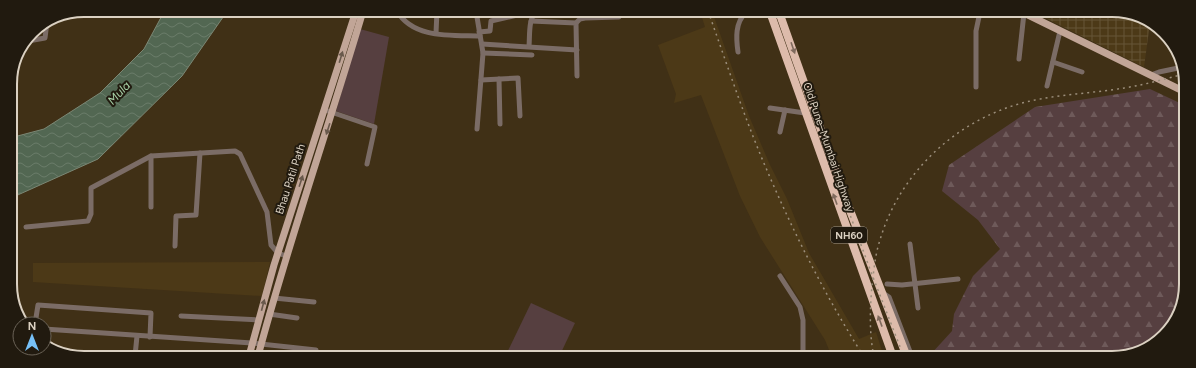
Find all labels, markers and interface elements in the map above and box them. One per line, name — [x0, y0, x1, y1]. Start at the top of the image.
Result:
one-way arrow — [790, 43, 796, 55]
one-way arrow — [338, 51, 344, 63]
water label: Mula — [105, 79, 133, 107]
street label: Old Pune–Mumbai Highway — [800, 81, 857, 214]
one-way arrow — [324, 123, 330, 135]
street label: Bhau Patil Path — [273, 142, 308, 216]
one-way arrow — [299, 174, 305, 186]
one-way arrow — [832, 192, 838, 204]
road number: NH60 — [831, 227, 867, 243]
one-way arrow — [260, 299, 266, 311]
one-way arrow — [877, 314, 883, 326]
north arrow — [12, 316, 52, 356]
text: N — [28, 320, 36, 333]

